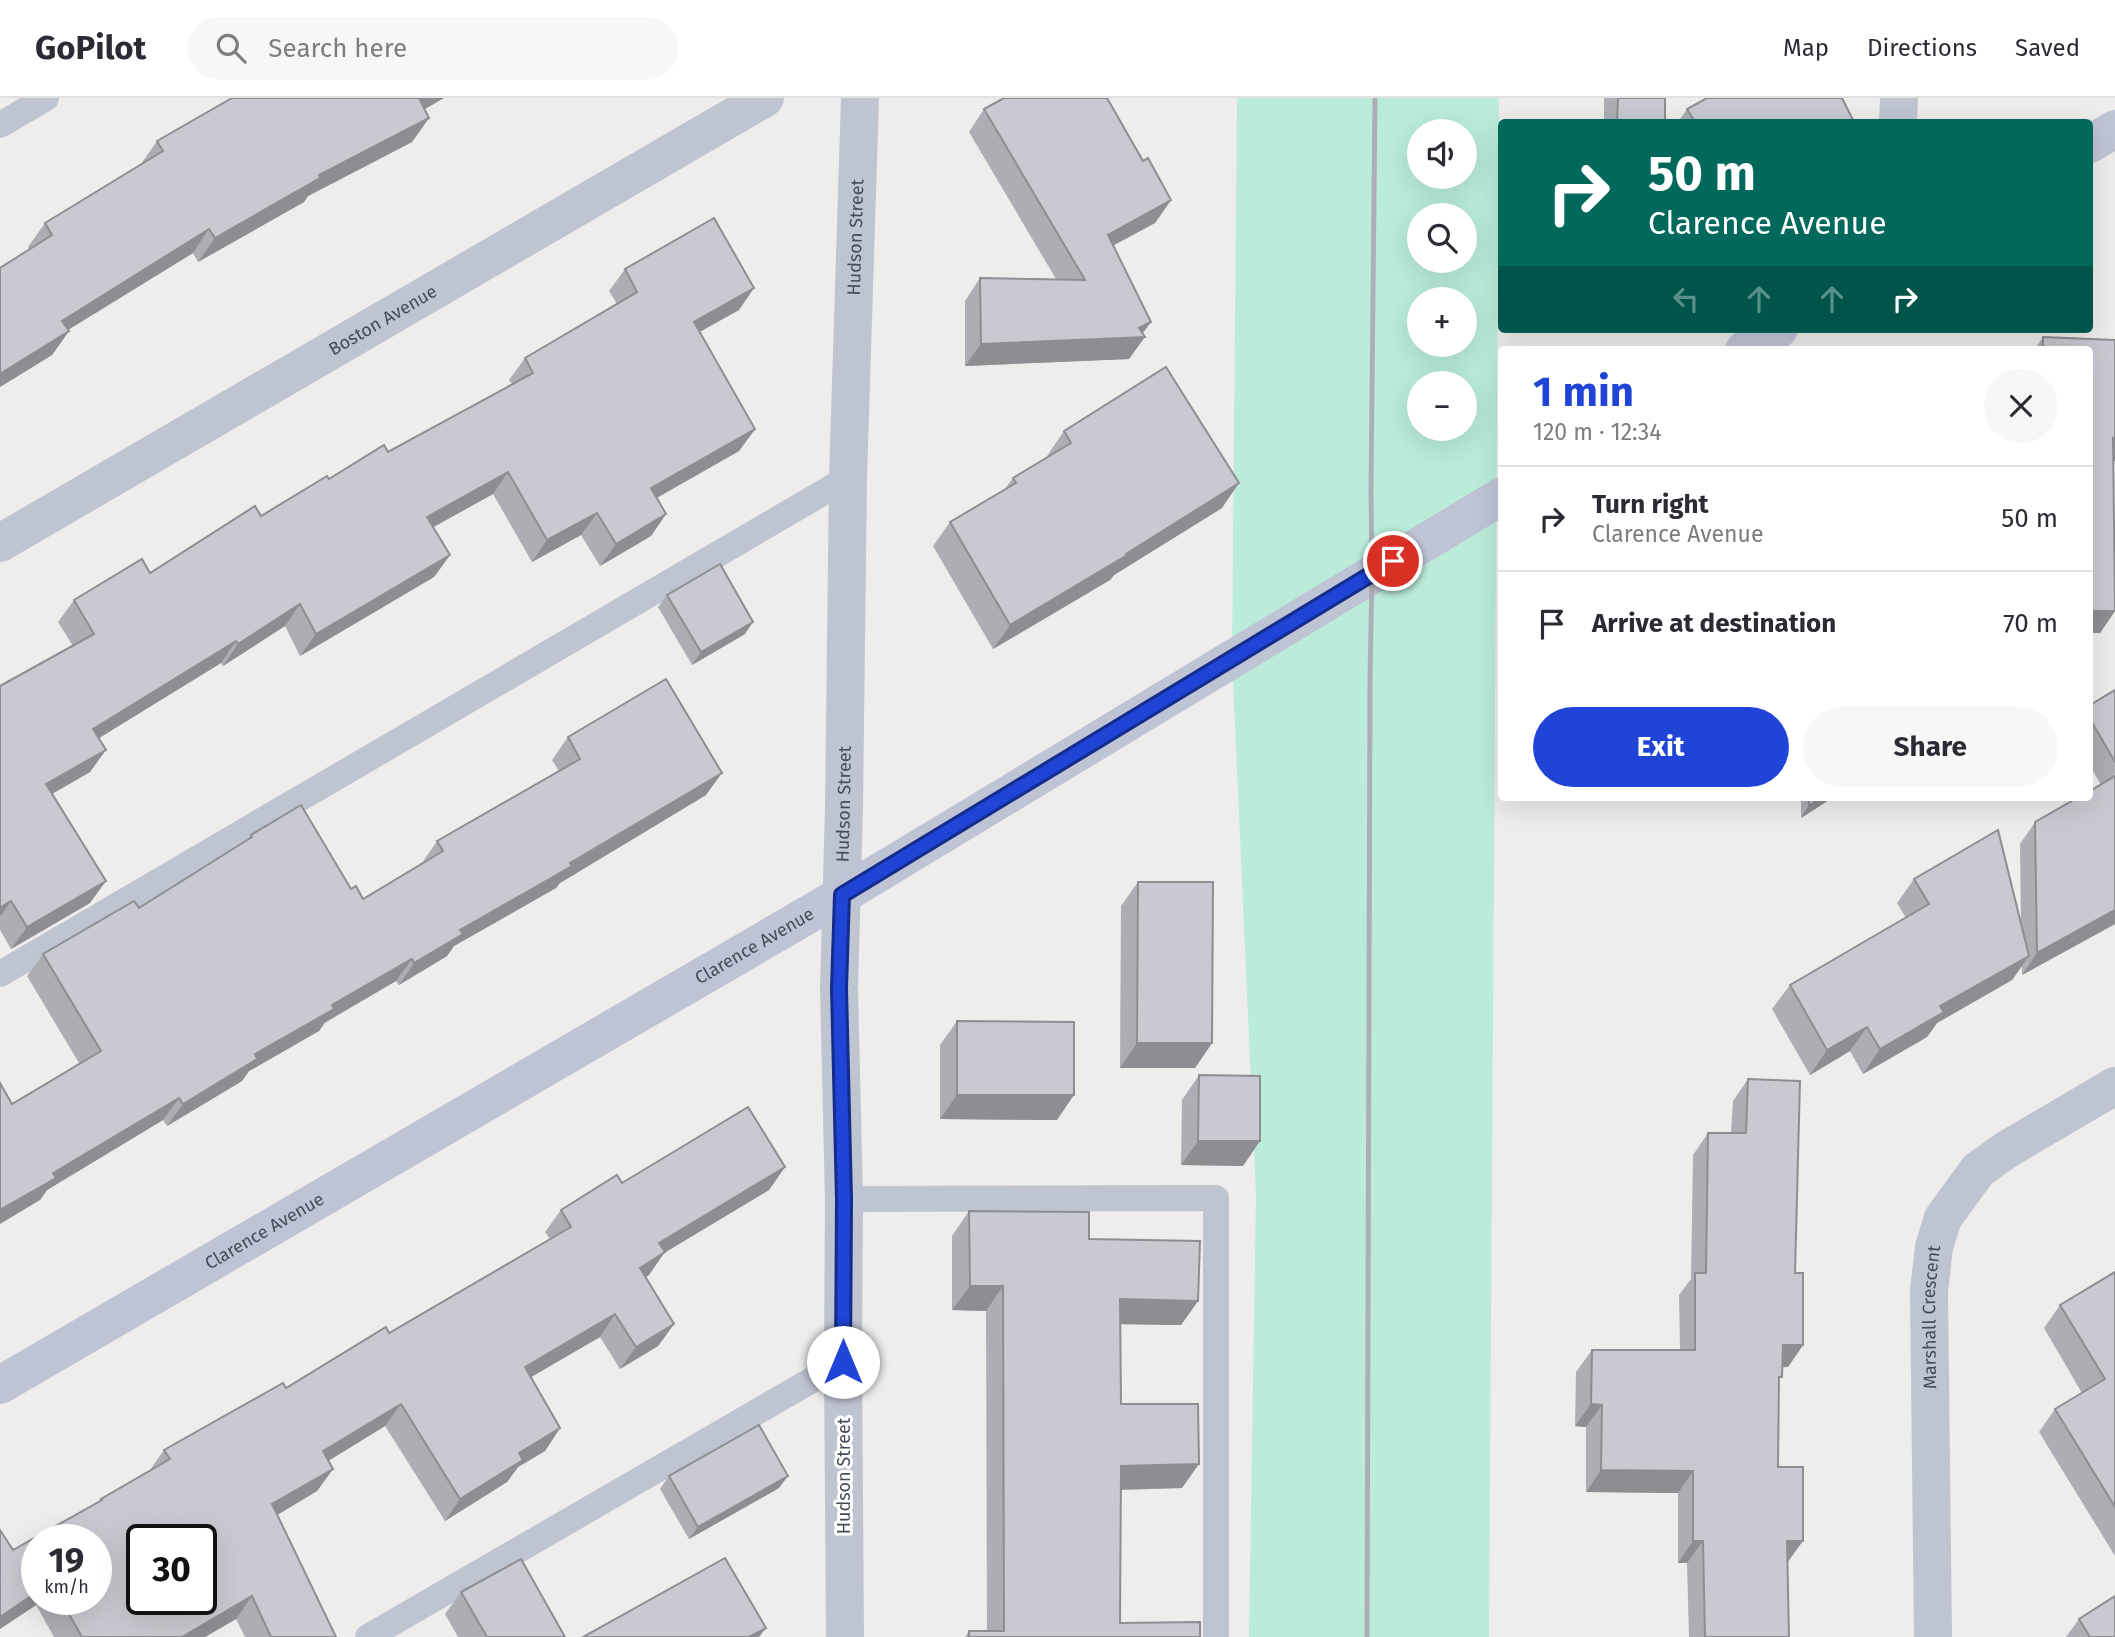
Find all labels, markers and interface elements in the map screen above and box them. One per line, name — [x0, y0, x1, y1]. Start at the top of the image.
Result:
search box — [188, 17, 678, 80]
text: GoPilot — [35, 28, 146, 68]
icon: search — [212, 29, 250, 67]
text: Search here — [268, 33, 407, 64]
text: Map — [1783, 34, 1829, 62]
text: Directions — [1867, 34, 1977, 62]
text: Saved — [2015, 34, 2080, 62]
map controls — [1407, 119, 1477, 441]
button: sound — [1407, 119, 1477, 189]
text: 50 m — [1648, 144, 1756, 203]
icon: right — [1533, 147, 1624, 238]
street label: Hudson Street — [843, 178, 868, 296]
button: search — [1407, 203, 1477, 273]
text: Clarence Avenue — [1648, 204, 1887, 242]
street label: Boston Avenue — [325, 280, 441, 360]
icon: left — [1667, 280, 1705, 318]
icon: ahead — [1740, 280, 1778, 318]
icon: ahead — [1813, 280, 1851, 318]
icon: right — [1886, 280, 1924, 318]
button: + — [1407, 287, 1477, 357]
text: 1 min — [1533, 367, 1634, 417]
button: close — [1984, 369, 2058, 443]
button: − — [1407, 371, 1477, 441]
text: 120 m · 12:34 — [1533, 418, 1661, 446]
text: Turn right — [1592, 489, 1709, 520]
icon: right — [1533, 500, 1571, 538]
text: 50 m — [2001, 503, 2058, 534]
text: Clarence Avenue — [1592, 520, 1764, 548]
pin — [1363, 531, 1423, 591]
icon: arrive — [1374, 542, 1412, 580]
icon: arrive — [1533, 605, 1571, 643]
text: Arrive at destination — [1592, 608, 1836, 639]
text: 70 m — [2003, 608, 2058, 639]
button: Exit — [1533, 707, 1789, 787]
button: Share — [1803, 707, 2058, 787]
street label: Hudson Street — [831, 745, 856, 863]
street label: Clarence Avenue — [691, 903, 818, 989]
street label: Clarence Avenue — [201, 1188, 328, 1274]
street label: Marshall Crescent — [1918, 1244, 1945, 1389]
position arrow — [806, 1325, 880, 1399]
street label: Hudson Street — [833, 1417, 855, 1534]
speed limit sign: 30 — [126, 1524, 217, 1615]
text: 19 — [49, 1539, 84, 1581]
text: km/h — [44, 1576, 89, 1598]

